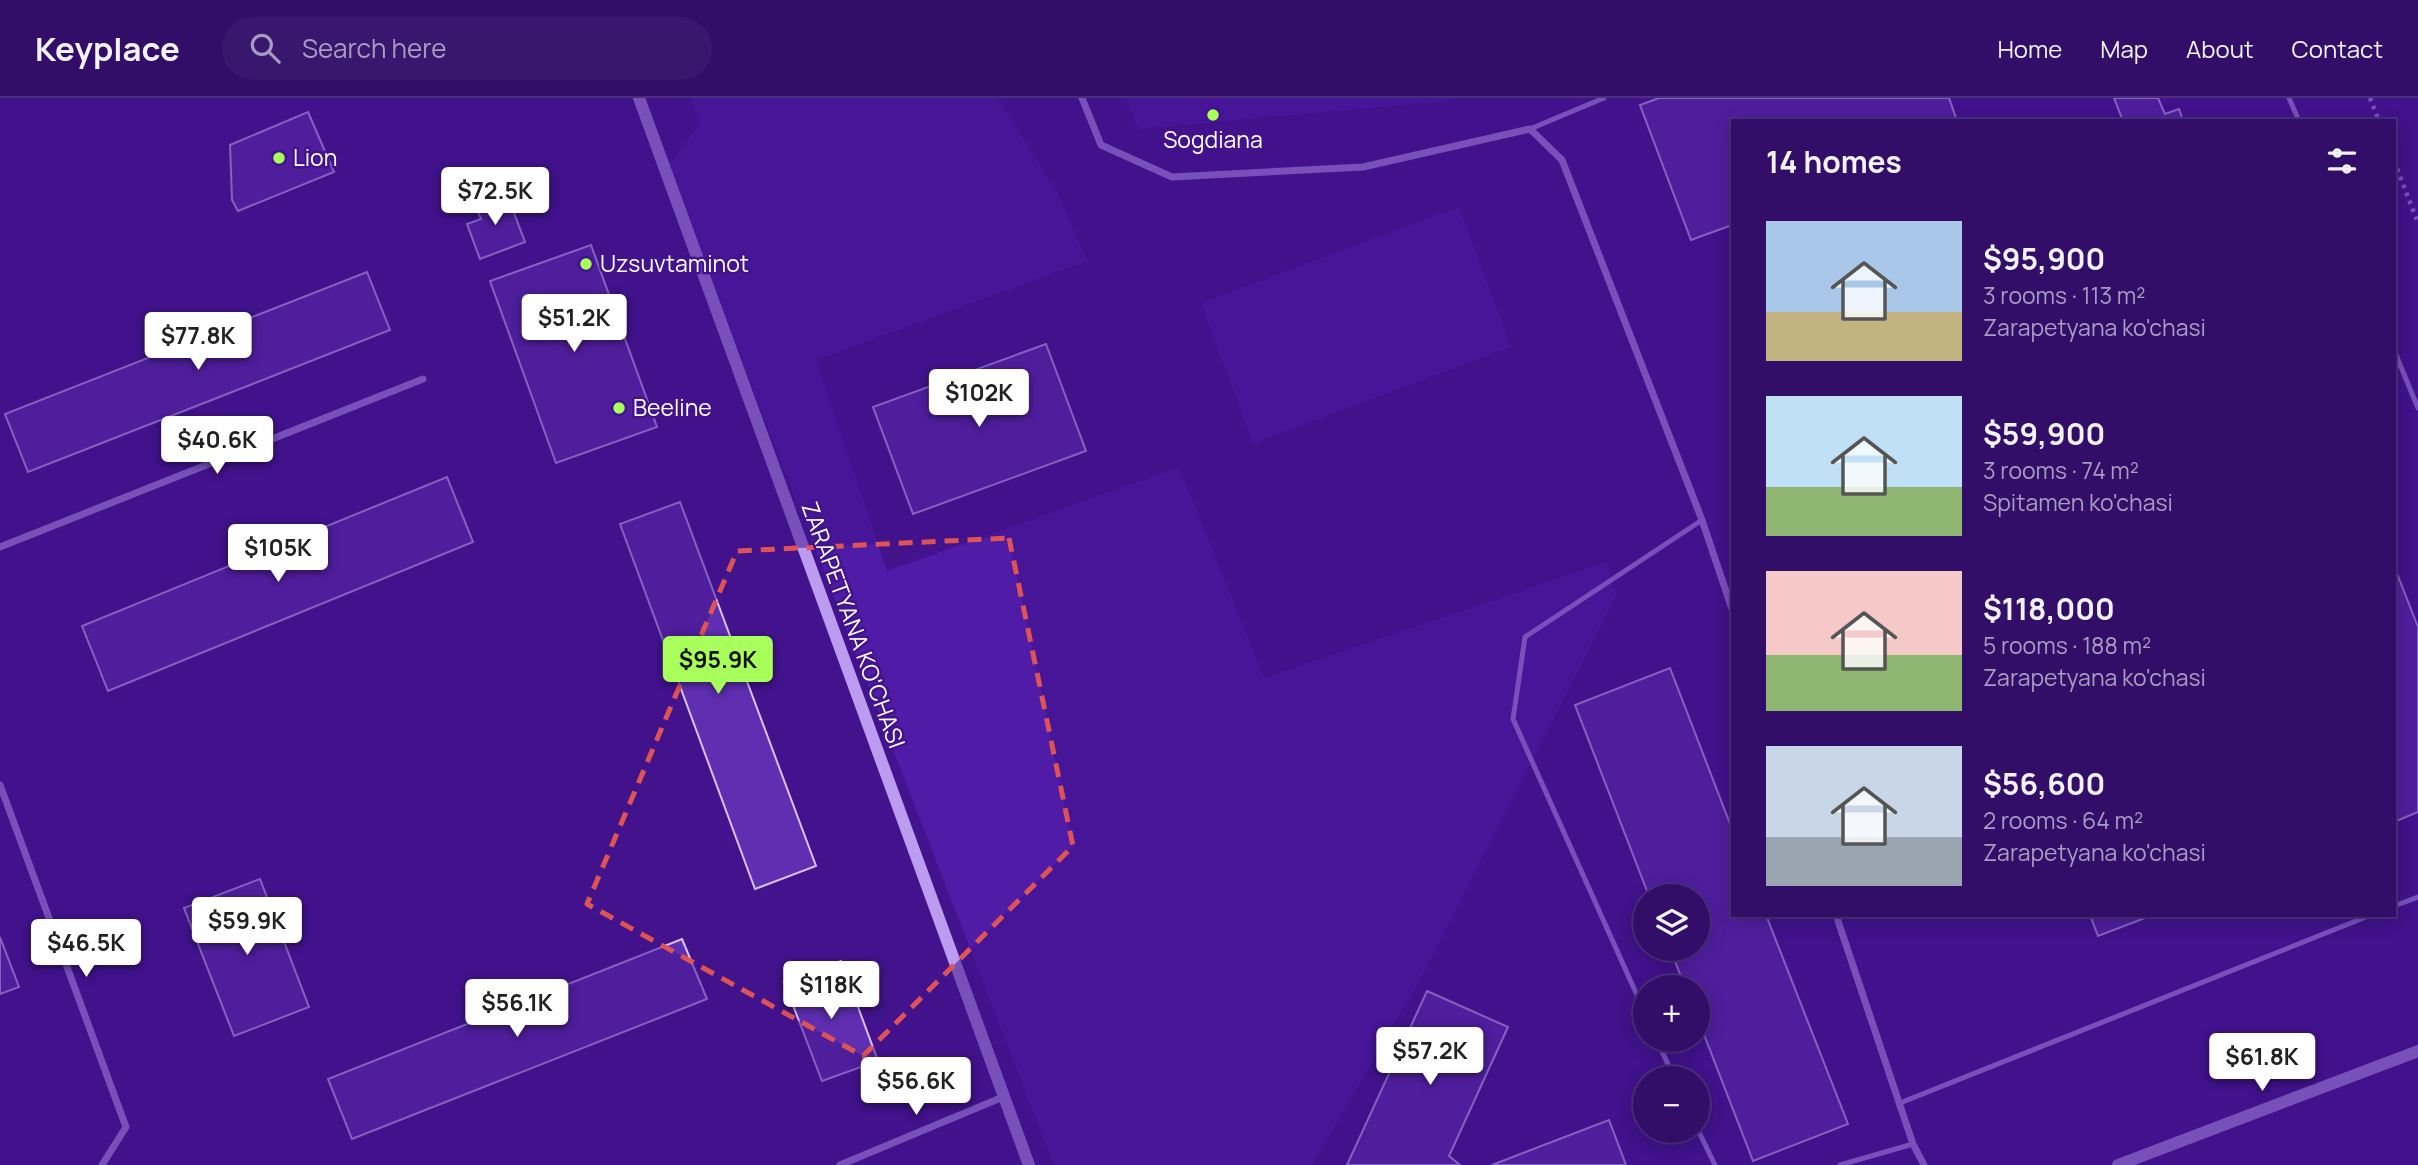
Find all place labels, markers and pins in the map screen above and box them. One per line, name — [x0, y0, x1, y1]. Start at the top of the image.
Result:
marker: Sogdiana — [1205, 107, 1221, 123]
place label: Sogdiana — [1163, 123, 1263, 155]
place label: Lion — [293, 141, 337, 173]
marker: Lion — [271, 150, 287, 166]
pin: $72.5K — [438, 167, 552, 227]
place label: Uzsuvtaminot — [600, 247, 749, 279]
marker: Uzsuvtaminot — [578, 256, 594, 272]
pin: $51.2K — [517, 294, 631, 354]
pin: $77.8K — [141, 313, 255, 372]
pin: $102K — [930, 370, 1028, 429]
place label: Beeline — [633, 391, 712, 423]
marker: Beeline — [611, 400, 627, 416]
pin: $40.6K — [160, 416, 274, 476]
pin: $105K — [229, 524, 327, 584]
pin: $95.9K — [661, 636, 775, 696]
pin: $59.9K — [190, 898, 304, 957]
pin: $46.5K — [29, 920, 143, 979]
pin: $118K — [782, 962, 880, 1021]
pin: $56.1K — [460, 979, 574, 1039]
pin: $57.2K — [1373, 1028, 1487, 1087]
pin: $61.8K — [2205, 1034, 2319, 1093]
pin: $56.6K — [859, 1058, 973, 1117]

